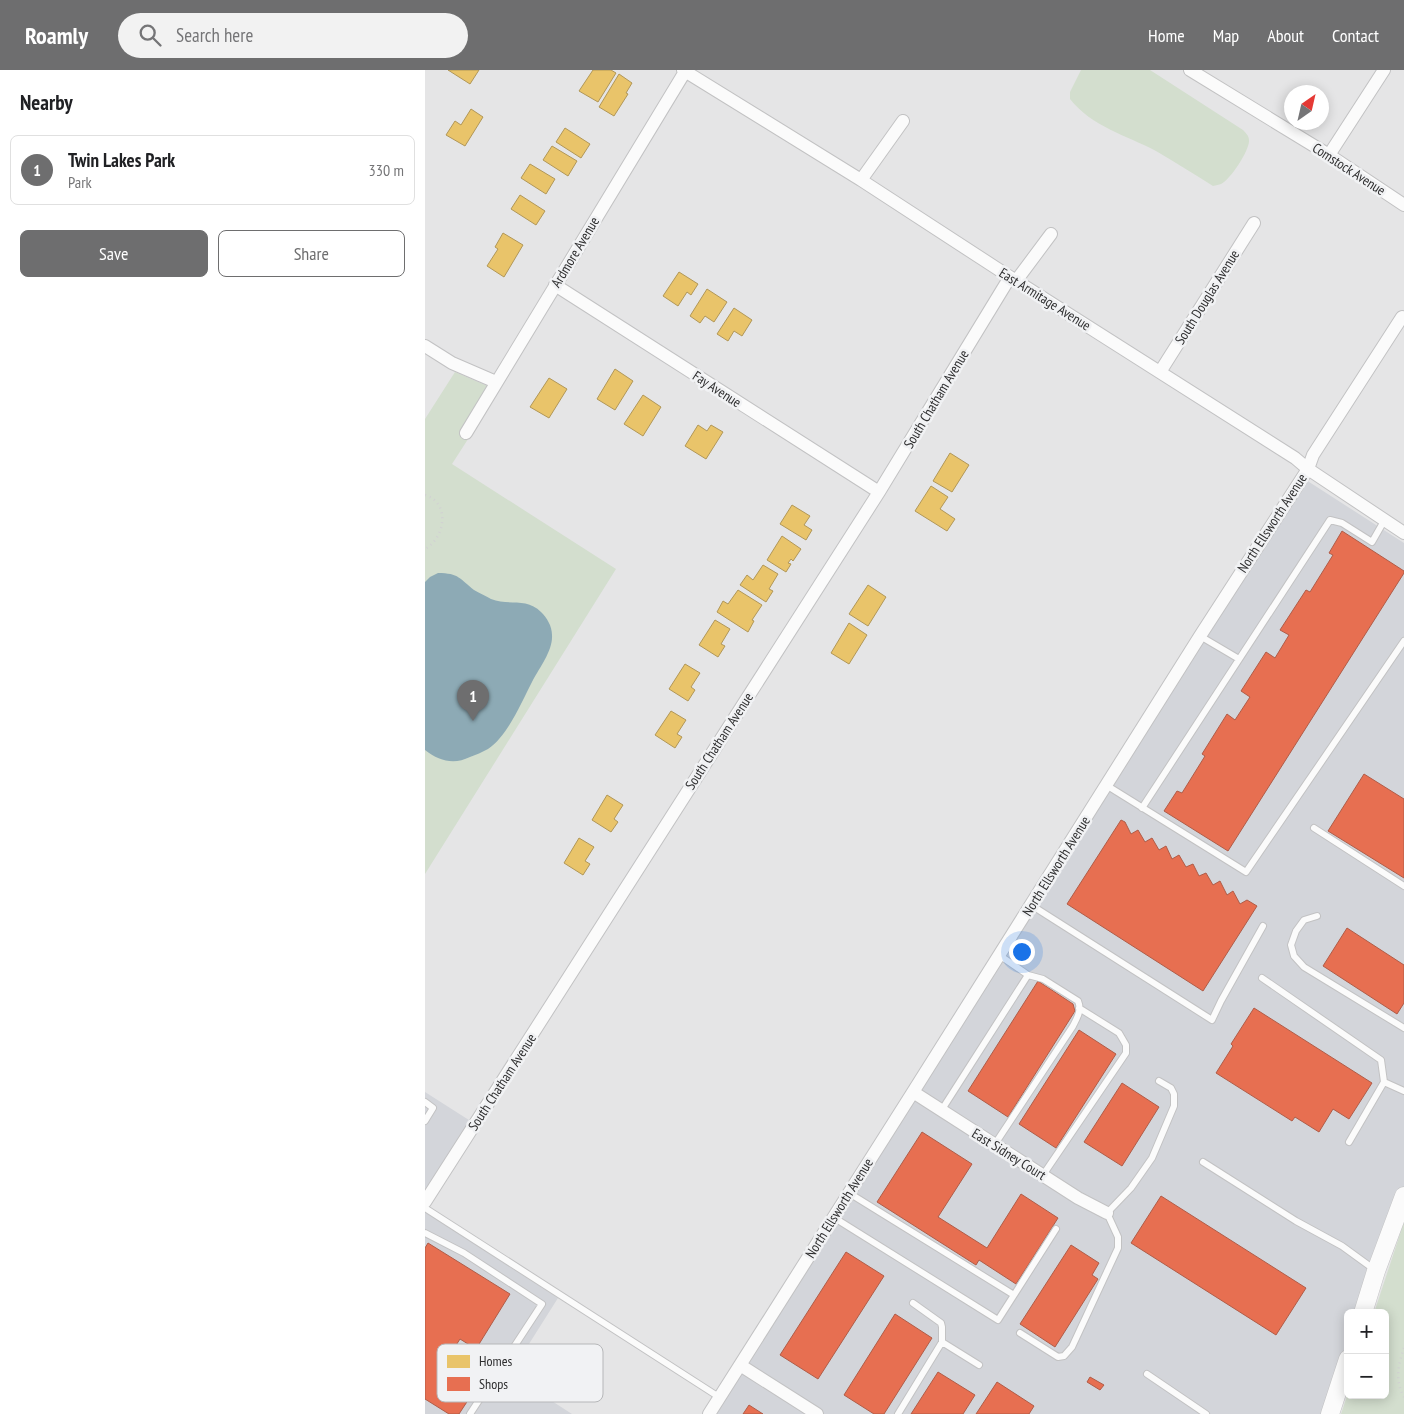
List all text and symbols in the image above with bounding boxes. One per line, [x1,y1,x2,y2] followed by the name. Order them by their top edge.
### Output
[118,13,468,58] search box
[25,20,88,51] text: Roamly
[136,21,164,49] icon: search
[176,23,253,47] text: Search here
[1148,24,1185,47] text: Home
[1213,24,1239,47] text: Map
[1267,24,1304,47] text: About
[1332,24,1379,47] text: Contact
[1284,85,1329,130] north arrow
[20,89,73,116] text: Nearby
[1309,139,1389,199] street label: Comstock Avenue
[68,148,175,172] text: Twin Lakes Park
[33,160,41,180] text: 1
[369,160,404,180] text: 330 m
[68,172,92,192] text: Park
[547,213,603,291] street label: Ardmore Avenue
[20,230,208,277] button: Save
[218,230,405,277] button: Share
[1171,246,1243,348] street label: South Douglas Avenue
[996,264,1094,334] street label: East Armitage Avenue
[899,346,973,452] street label: South Chatham Avenue
[689,367,745,411] street label: Fay Avenue
[1233,470,1311,576] street label: North Ellsworth Avenue
[457,680,489,721] pin: 1
[681,689,757,793] street label: South Chatham Avenue
[1018,813,1094,919] street label: North Ellsworth Avenue
[1009,939,1035,965] your location
[464,1030,540,1134] street label: South Chatham Avenue
[969,1124,1049,1184] street label: East Sidney Court
[801,1155,877,1261] street label: North Ellsworth Avenue
[1344,1309,1389,1399] map controls
[1344,1309,1389,1354] button: +
[437,1344,603,1402] legend
[479,1352,512,1370] text: Homes
[1344,1354,1389,1399] button: −
[479,1375,508,1393] text: Shops

